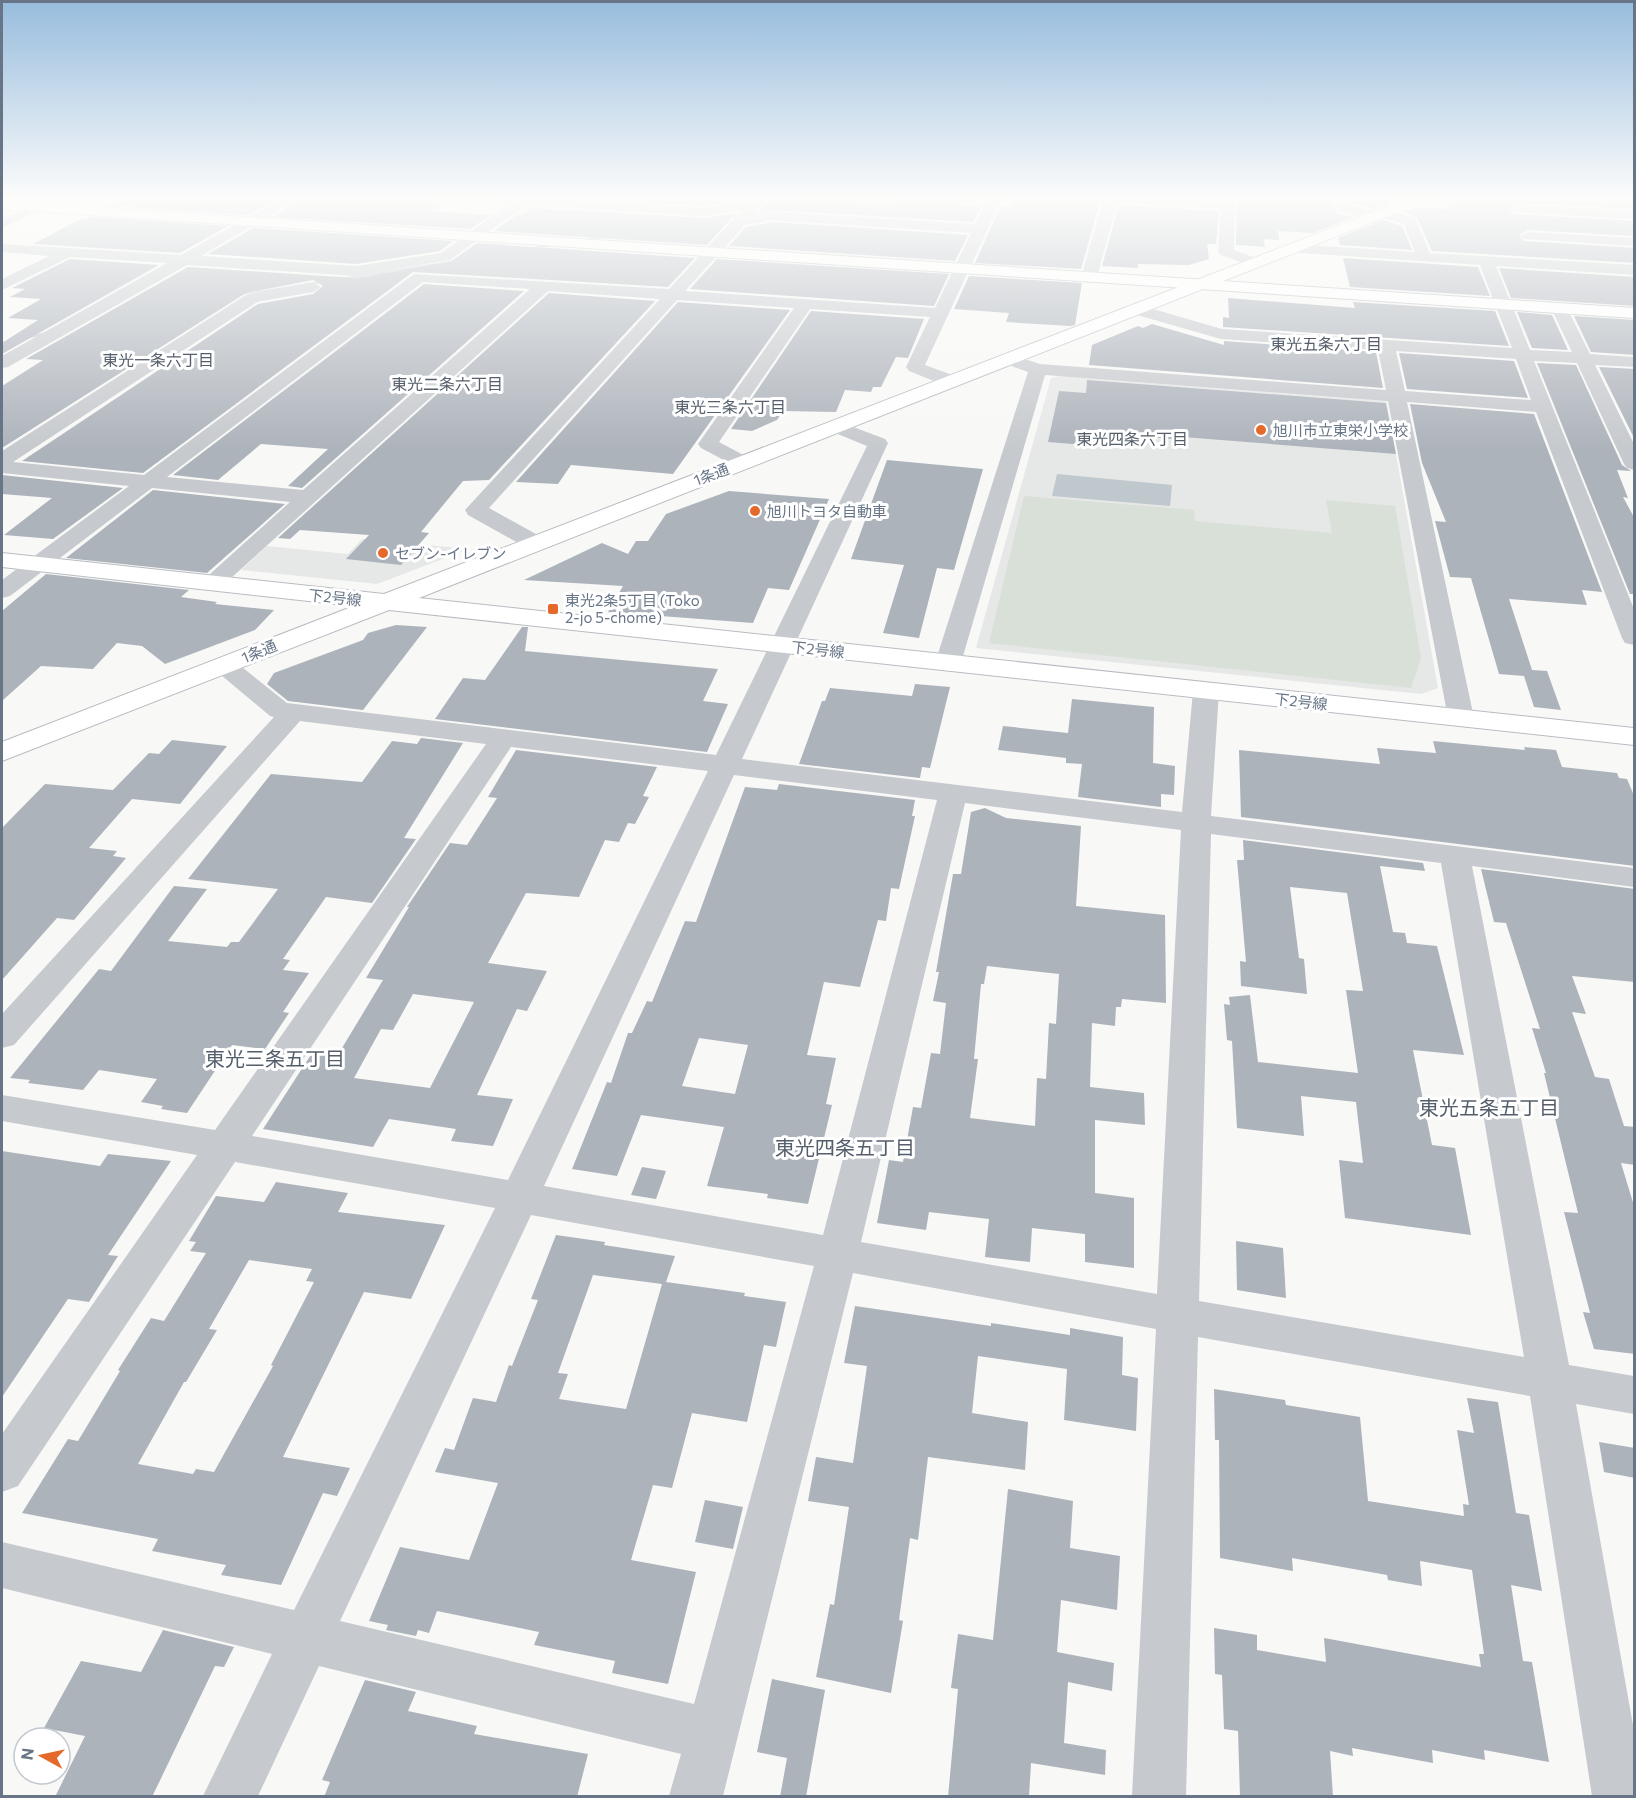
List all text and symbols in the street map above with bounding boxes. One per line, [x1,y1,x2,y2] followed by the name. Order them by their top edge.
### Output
[1270,334,1382,353] district label: 東光五条六丁目
[102,350,214,369] district label: 東光一条六丁目
[391,374,503,393] district label: 東光二条六丁目
[674,397,786,416] district label: 東光三条六丁目
[1273,421,1408,439] place label: 旭川市立東栄小学校
[1254,423,1268,437] marker: 旭川市立東栄小学校
[1076,429,1188,448] district label: 東光四条六丁目
[691,459,731,489] street label: 1条通
[767,502,887,520] place label: 旭川トヨタ自動車
[748,504,762,518] marker: 旭川トヨタ自動車
[395,544,506,562] place label: セブン-イレブン
[376,546,390,560] marker: セブン-イレブン
[308,585,362,609] street label: 下2号線
[565,591,700,626] place label: 東光2条5丁目 (Toko 2-jo 5-chome)
[546,602,560,616] marker: 東光2条5丁目 (Toko 2-jo 5-chome)
[239,636,279,666] street label: 1条通
[791,637,845,661] street label: 下2号線
[1274,689,1328,713] street label: 下2号線
[205,1046,345,1070] district label: 東光三条五丁目
[1419,1095,1559,1119] district label: 東光五条五丁目
[775,1135,915,1159] district label: 東光四条五丁目
[12,1726,72,1786] north arrow
[16,1747,37,1761] text: N

